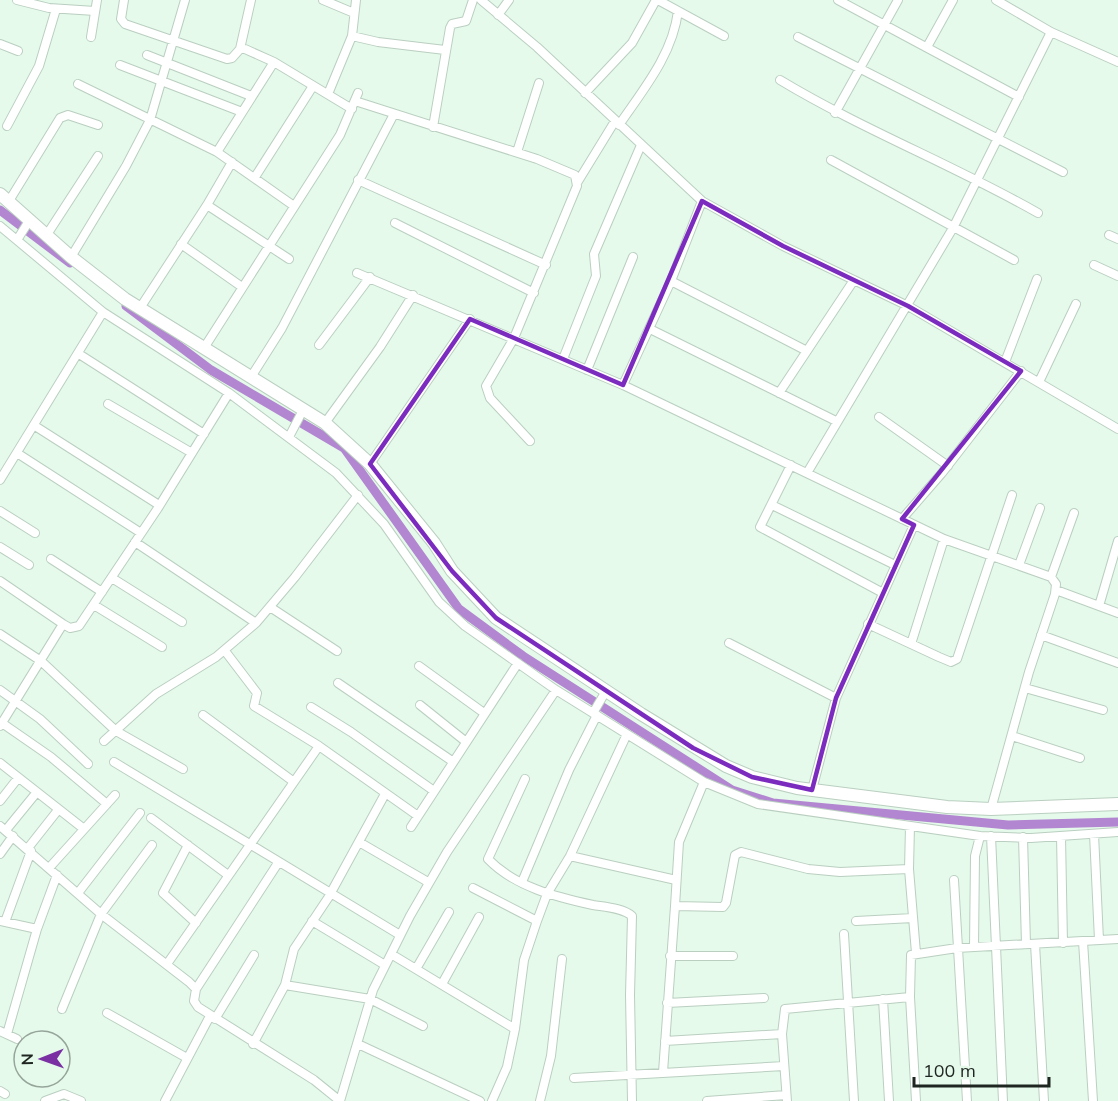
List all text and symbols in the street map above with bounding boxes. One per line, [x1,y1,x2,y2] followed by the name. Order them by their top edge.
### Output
[12,1029,72,1089] north arrow
[914,1050,1049,1088] scale bar
[17,1053,37,1065] text: N
[923,1059,976,1082] text: 100 m

